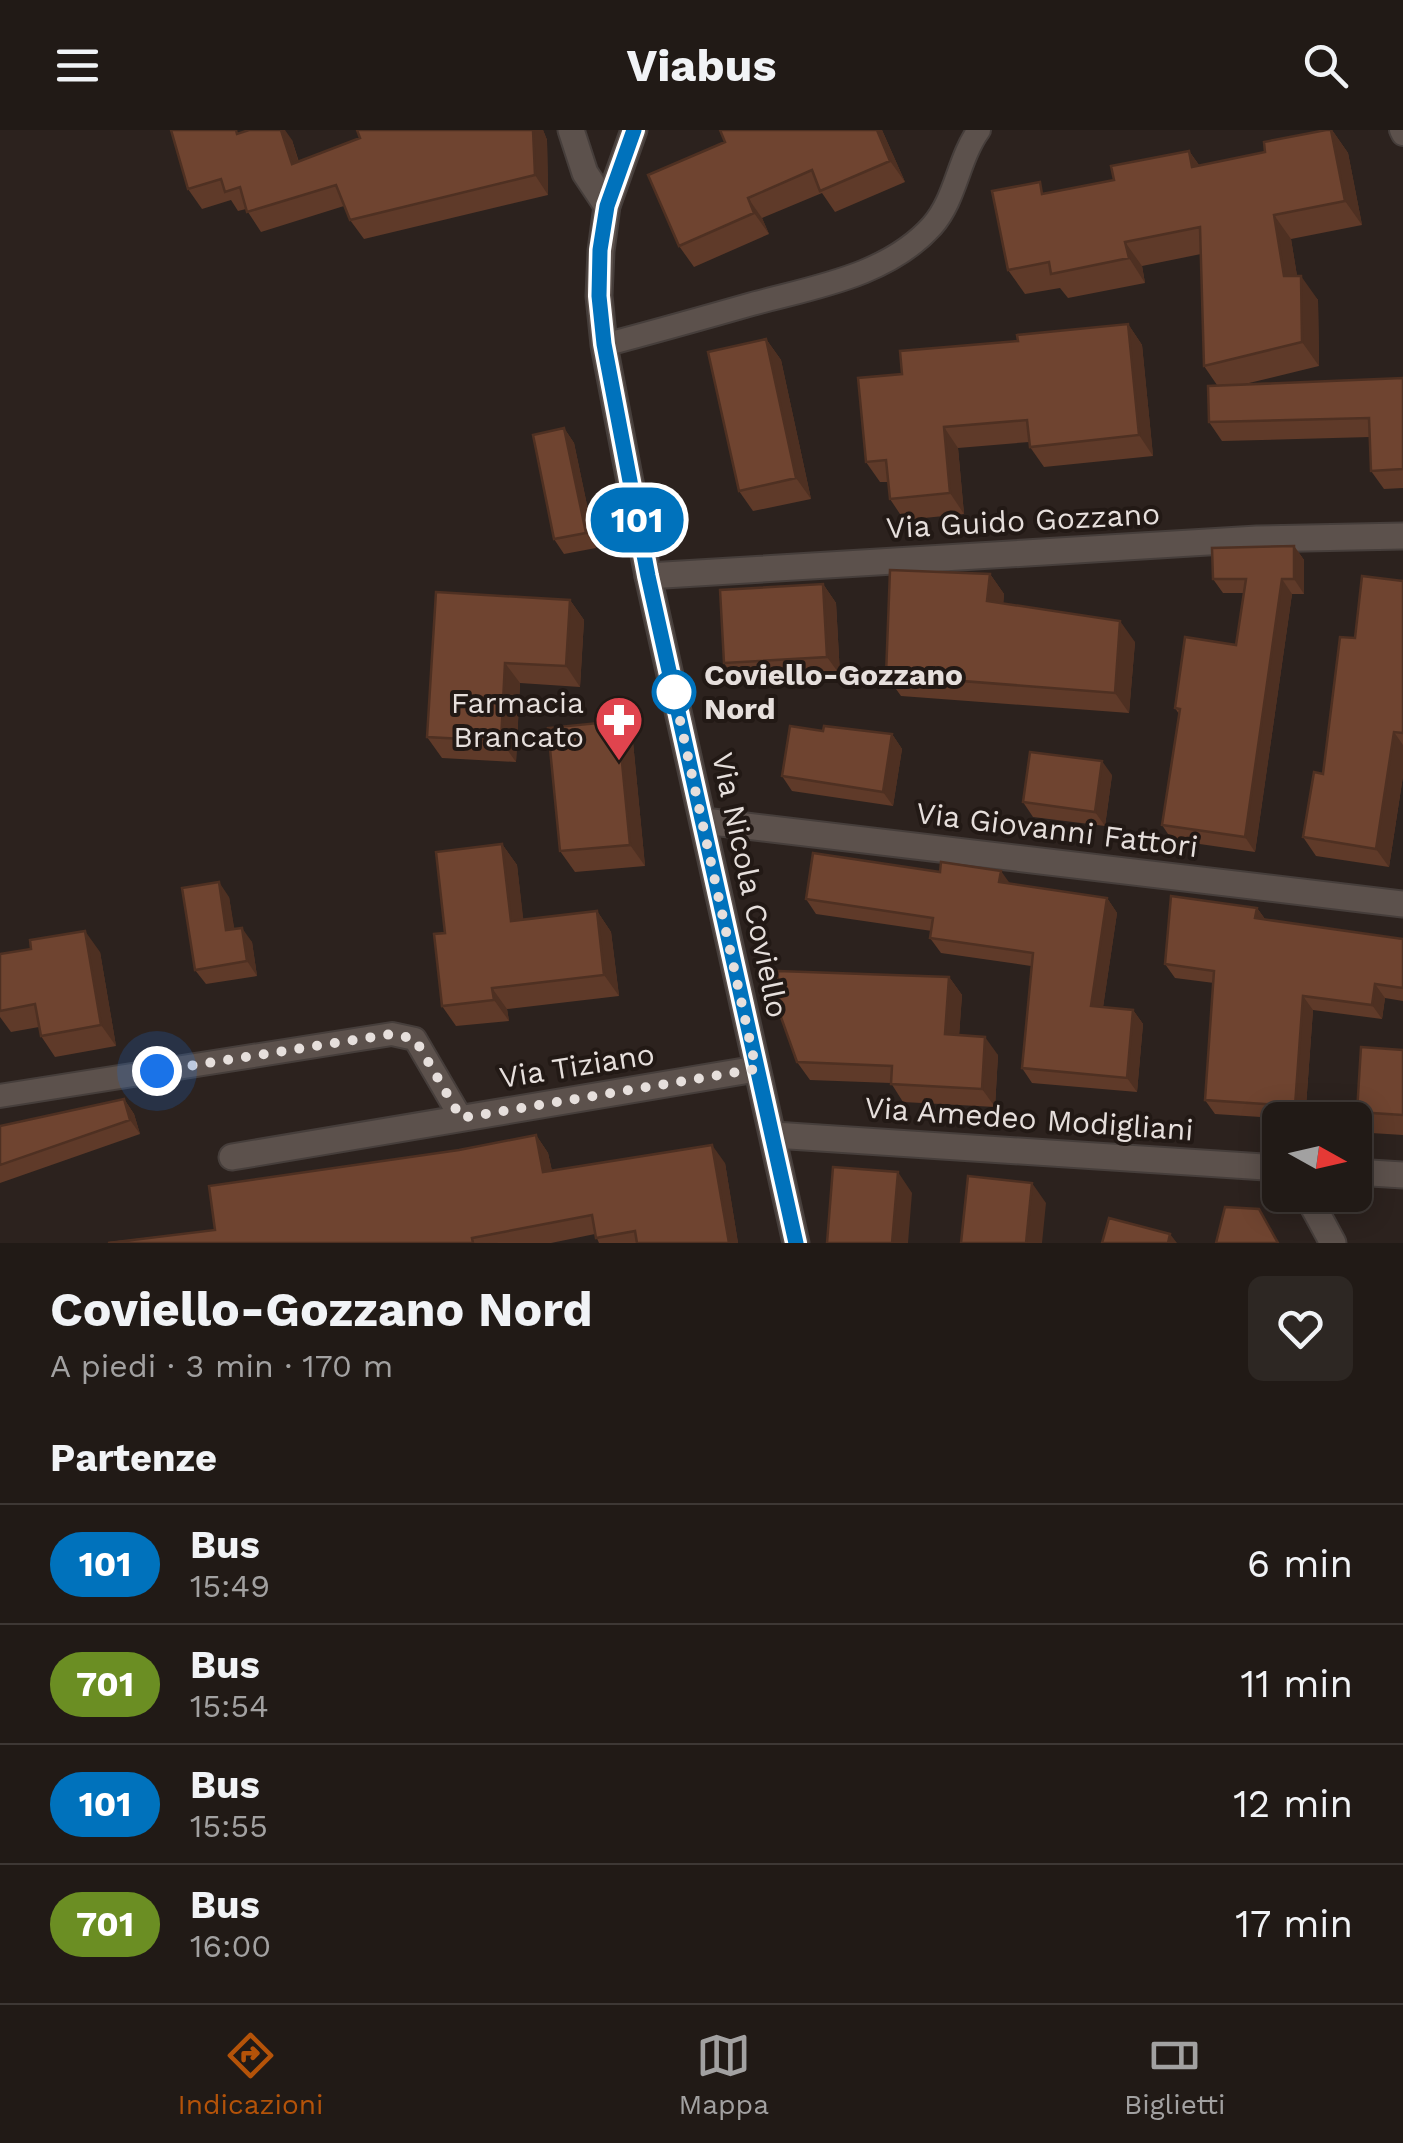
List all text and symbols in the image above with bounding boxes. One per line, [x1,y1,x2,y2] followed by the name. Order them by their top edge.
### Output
[50,38,105,93] icon: menu
[1298,38,1353,93] icon: search
[627,39,776,92] text: Viabus
[580,488,694,552] line badge: 101
[885,496,1161,545] street label: Via Guido Gozzano
[611,499,663,541] text: 101
[704,657,963,726] place label: Coviello-Gozzano Nord
[653,671,695,713] marker: Coviello-Gozzano Nord
[451,685,584,754] place label: Farmacia Brancato
[593,694,645,762] pharmacy icon: Farmacia Brancato
[705,749,796,1021] street label: Via Nicola Coviello
[914,795,1200,864] street label: Via Giovanni Fattori
[497,1036,657,1095] street label: Via Tiziano
[132,1046,182,1096] your location
[863,1090,1195,1147] street label: Via Amedeo Modigliani
[1262,1102,1372,1212] north arrow
[1262,1102,1372,1212] map controls
[1248,1276,1353,1381] button: heart
[50,1281,593,1338] text: Coviello-Gozzano Nord
[50,1347,393,1385] text: A piedi · 3 min · 170 m
[50,1436,217,1480] text: Partenze
[190,1523,260,1567] text: Bus
[1247,1542,1353,1586] text: 6 min
[79,1543,131,1585] text: 101
[190,1567,270,1605] text: 15:49
[190,1643,260,1687] text: Bus
[1241,1662,1353,1706] text: 11 min
[76,1663,134,1705] text: 701
[190,1687,269,1725] text: 15:54
[190,1763,260,1807] text: Bus
[1233,1782,1353,1826] text: 12 min
[79,1783,131,1825] text: 101
[190,1807,268,1845] text: 15:55
[190,1883,260,1927] text: Bus
[1235,1902,1353,1946] text: 17 min
[76,1903,134,1945] text: 701
[190,1927,271,1965] text: 16:00
[177,2028,323,2121] tab: Indicazioni
[678,2028,769,2121] tab: Mappa
[1124,2028,1226,2121] tab: Biglietti

